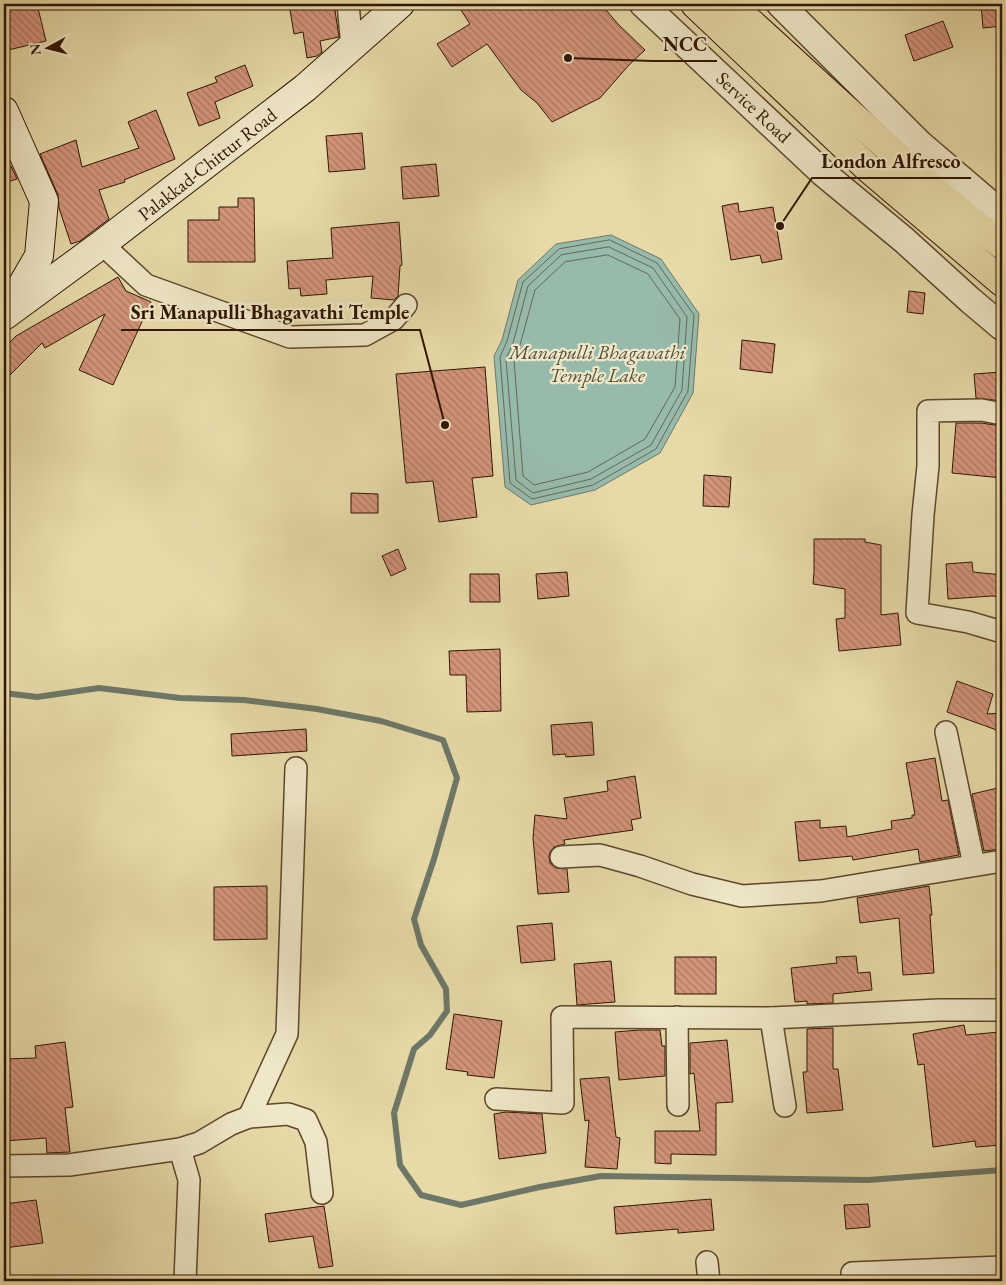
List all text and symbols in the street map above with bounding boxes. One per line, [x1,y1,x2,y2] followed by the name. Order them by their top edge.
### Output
[22,22,72,72] north arrow
[652,26,717,61] callout: NCC
[663,31,707,57] text: NCC
[25,42,45,56] text: N
[711,66,797,149] street label: Service Road
[133,102,282,226] street label: Palakkad-Chittur Road
[812,143,971,178] callout: London Alfresco
[821,148,961,174] text: London Alfresco
[121,295,420,330] callout: Sri Manapulli Bhagavathi Temple
[131,299,409,325] text: Sri Manapulli Bhagavathi Temple
[508,339,686,388] water label: Manapulli Bhagavathi Temple Lake

